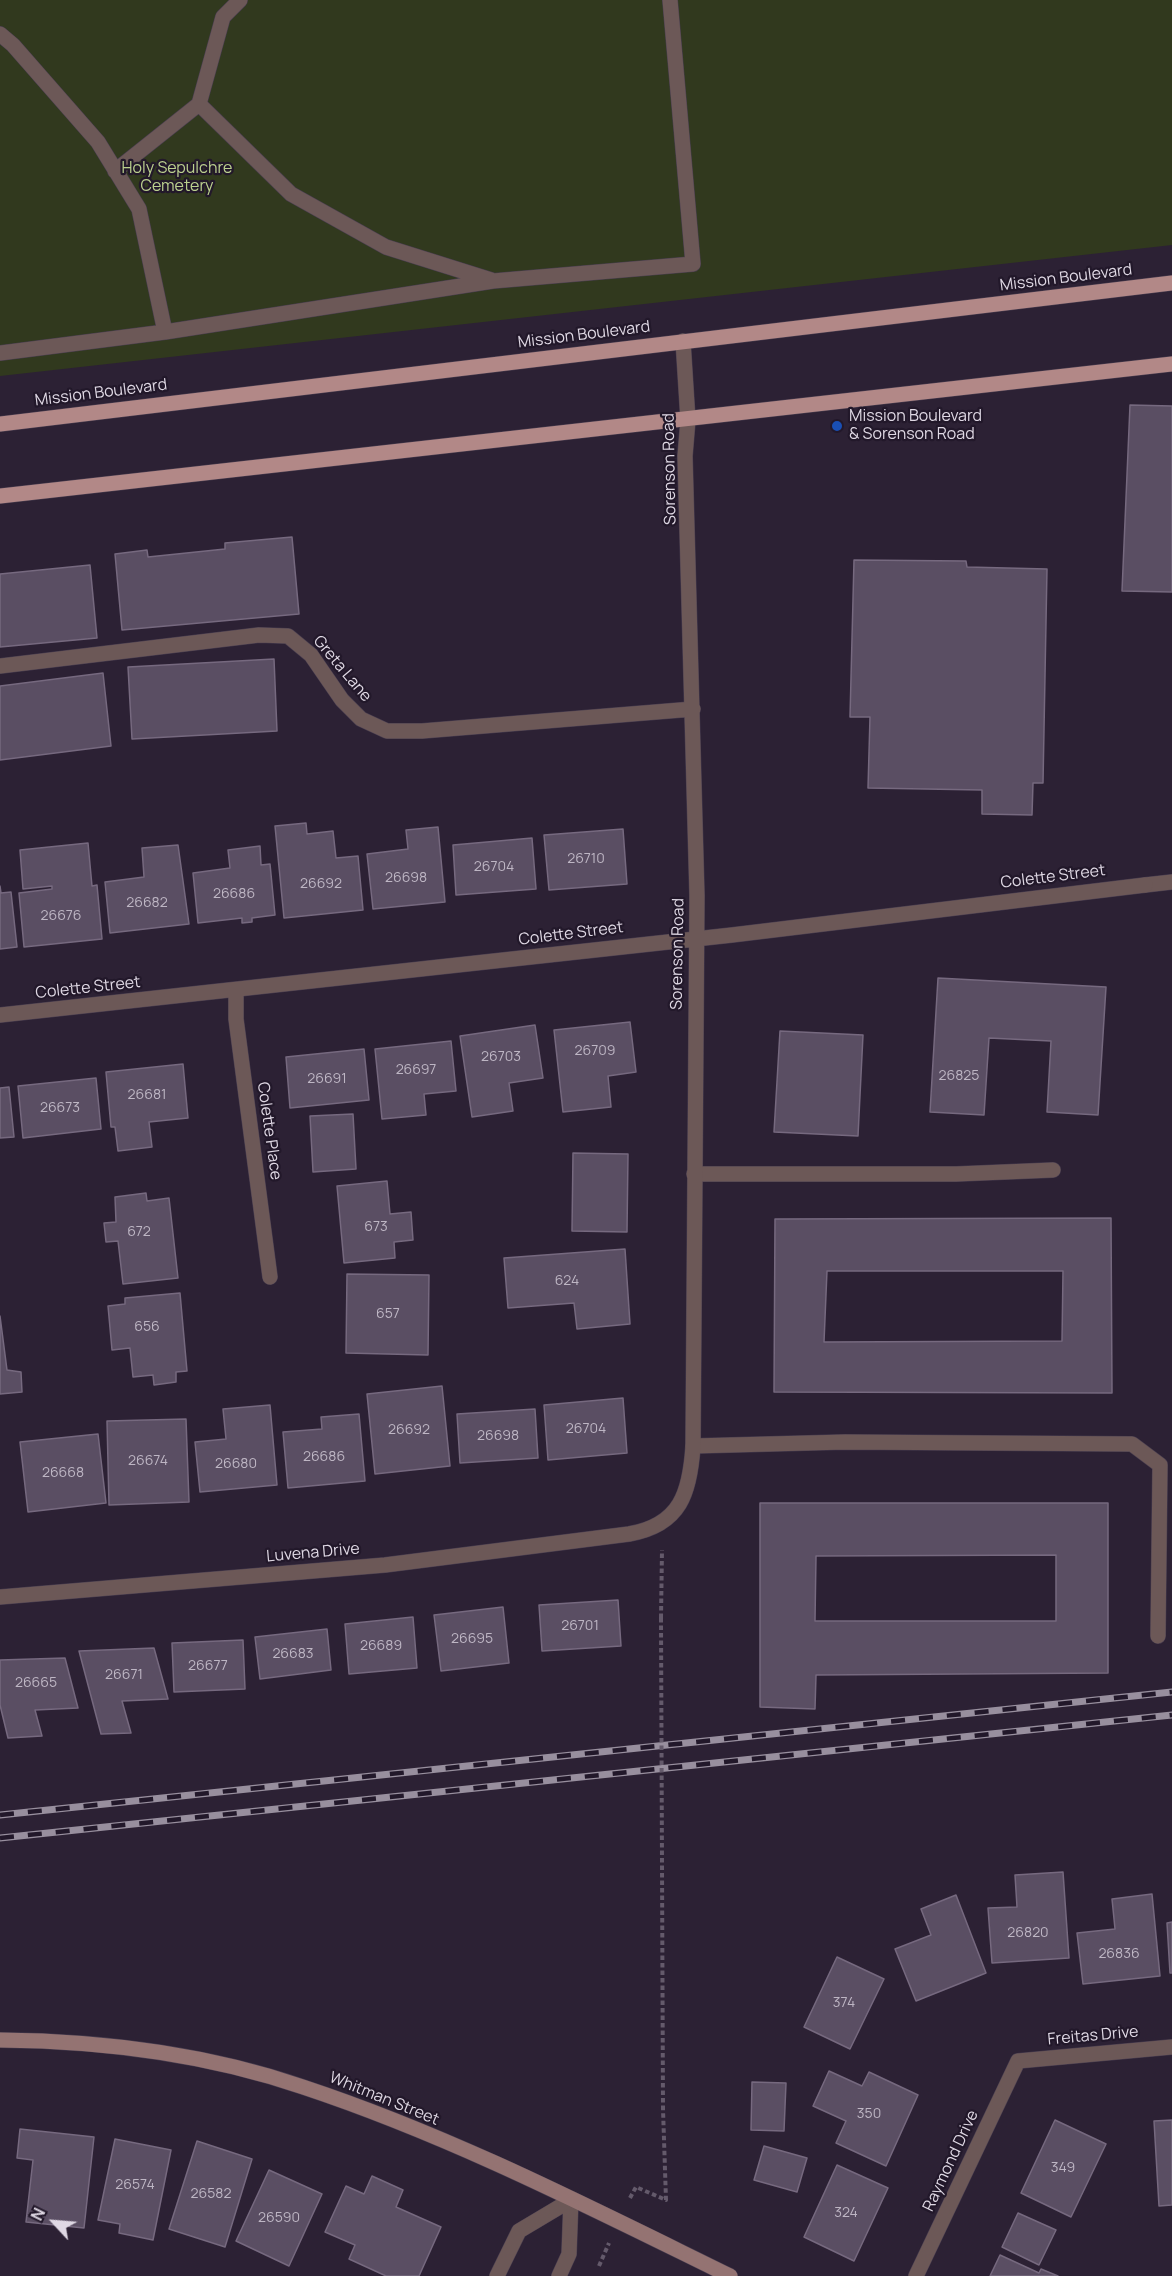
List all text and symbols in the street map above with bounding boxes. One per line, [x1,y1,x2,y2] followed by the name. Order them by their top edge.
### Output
[122,159,232,197] park label: Holy Sepulchre Cemetery
[999,260,1133,296] street label: Mission Boulevard
[517,317,651,353] street label: Mission Boulevard
[34,375,168,411] street label: Mission Boulevard
[849,407,982,445] place label: Mission Boulevard & Sorenson Road
[659,413,681,525] street label: Sorenson Road
[830,419,844,433] marker: Mission Boulevard & Sorenson Road
[309,632,375,706] street label: Greta Lane
[567,851,605,867] house number: 26710
[474,859,514,875] house number: 26704
[1000,861,1106,893] street label: Colette Street
[385,870,427,886] house number: 26698
[300,876,342,892] house number: 26692
[213,886,255,902] house number: 26686
[126,895,168,911] house number: 26682
[667,898,689,1010] street label: Sorenson Road
[40,908,82,924] house number: 26676
[518,918,624,950] street label: Colette Street
[35,973,141,1003] street label: Colette Street
[575,1043,615,1059] house number: 26709
[481,1049,521,1065] house number: 26703
[396,1062,436,1078] house number: 26697
[939,1068,979,1084] house number: 26825
[307,1071,347,1087] house number: 26691
[253,1081,285,1181] street label: Colette Place
[128,1087,166,1103] house number: 26681
[40,1100,80,1116] house number: 26673
[364,1219,388,1235] house number: 673
[127,1224,151,1240] house number: 672
[555,1273,579,1289] house number: 624
[376,1306,400,1322] house number: 657
[134,1319,160,1335] house number: 656
[566,1421,606,1437] house number: 26704
[388,1422,430,1438] house number: 26692
[477,1428,519,1444] house number: 26698
[303,1449,345,1465] house number: 26686
[128,1453,168,1469] house number: 26674
[215,1456,257,1472] house number: 26680
[42,1465,84,1481] house number: 26668
[266,1539,360,1567] street label: Luvena Drive
[561,1618,599,1634] house number: 26701
[451,1631,493,1647] house number: 26695
[360,1638,402,1654] house number: 26689
[272,1646,314,1662] house number: 26683
[188,1658,228,1674] house number: 26677
[105,1667,143,1683] house number: 26671
[15,1675,57,1691] house number: 26665
[1007,1925,1049,1941] house number: 26820
[1098,1946,1140,1962] house number: 26836
[833,1995,855,2011] house number: 374
[1047,2022,1139,2050] street label: Freitas Drive
[326,2068,442,2130] street label: Whitman Street
[857,2106,881,2122] house number: 350
[919,2107,983,2215] street label: Raymond Drive
[1051,2160,1075,2176] house number: 349
[115,2177,155,2193] house number: 26574
[191,2186,231,2202] house number: 26582
[24,2192,84,2252] north arrow
[25,2204,50,2224] text: N
[834,2205,858,2221] house number: 324
[258,2210,300,2226] house number: 26590

